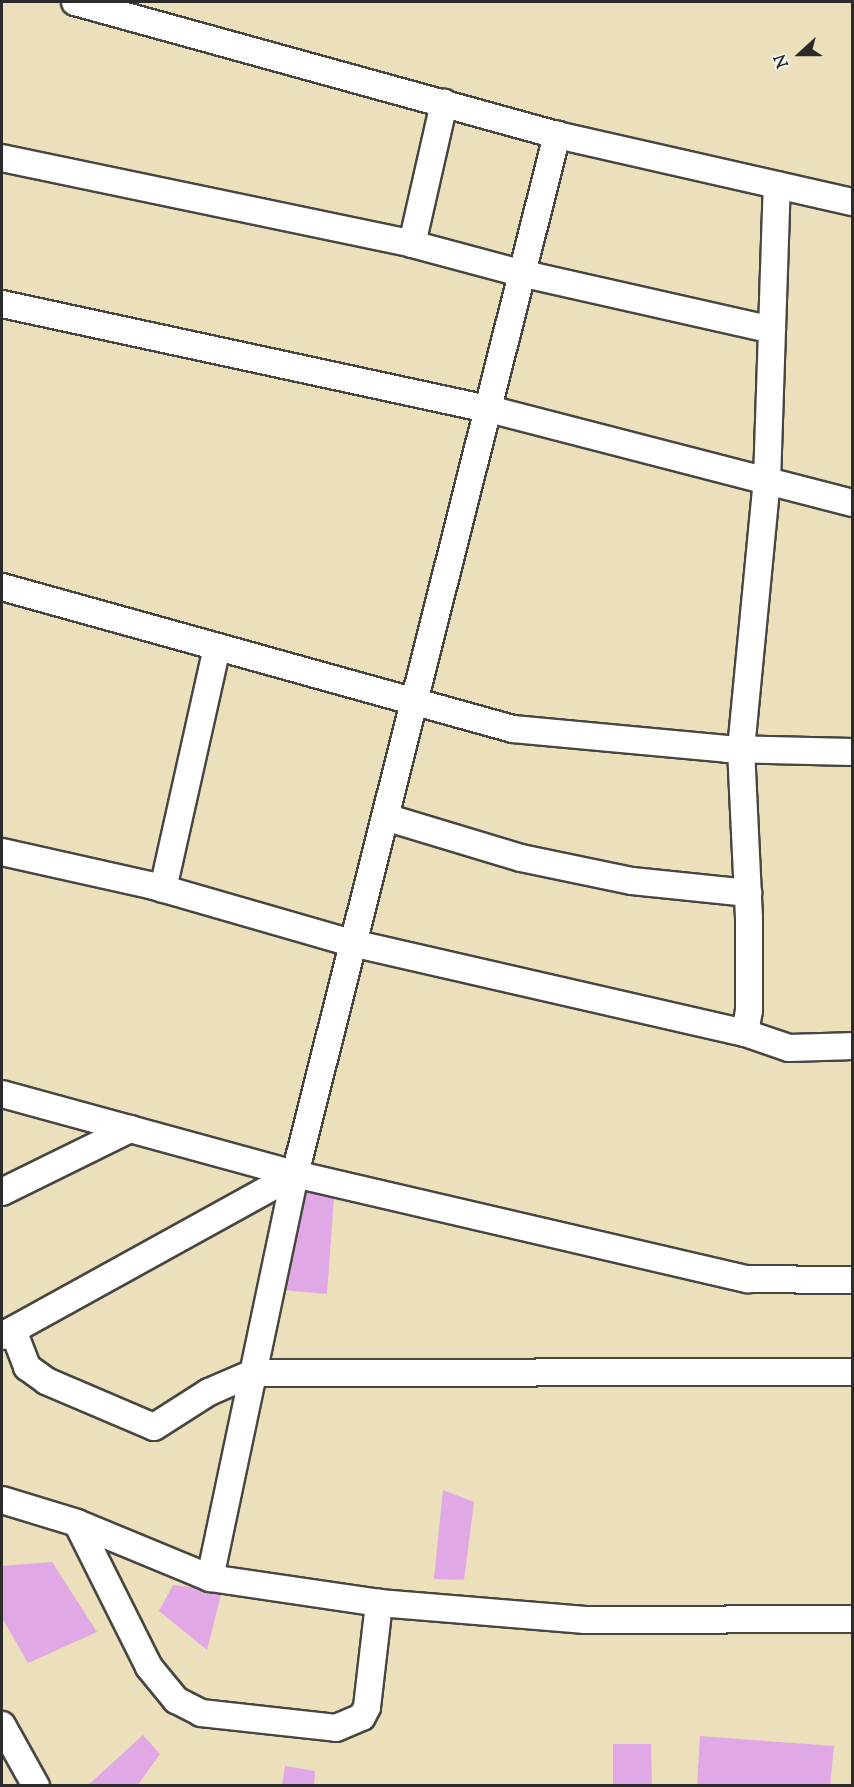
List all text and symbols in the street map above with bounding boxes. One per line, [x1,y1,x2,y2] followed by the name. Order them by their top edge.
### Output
[770,24,830,84] north arrow
[770,51,796,71] text: N

